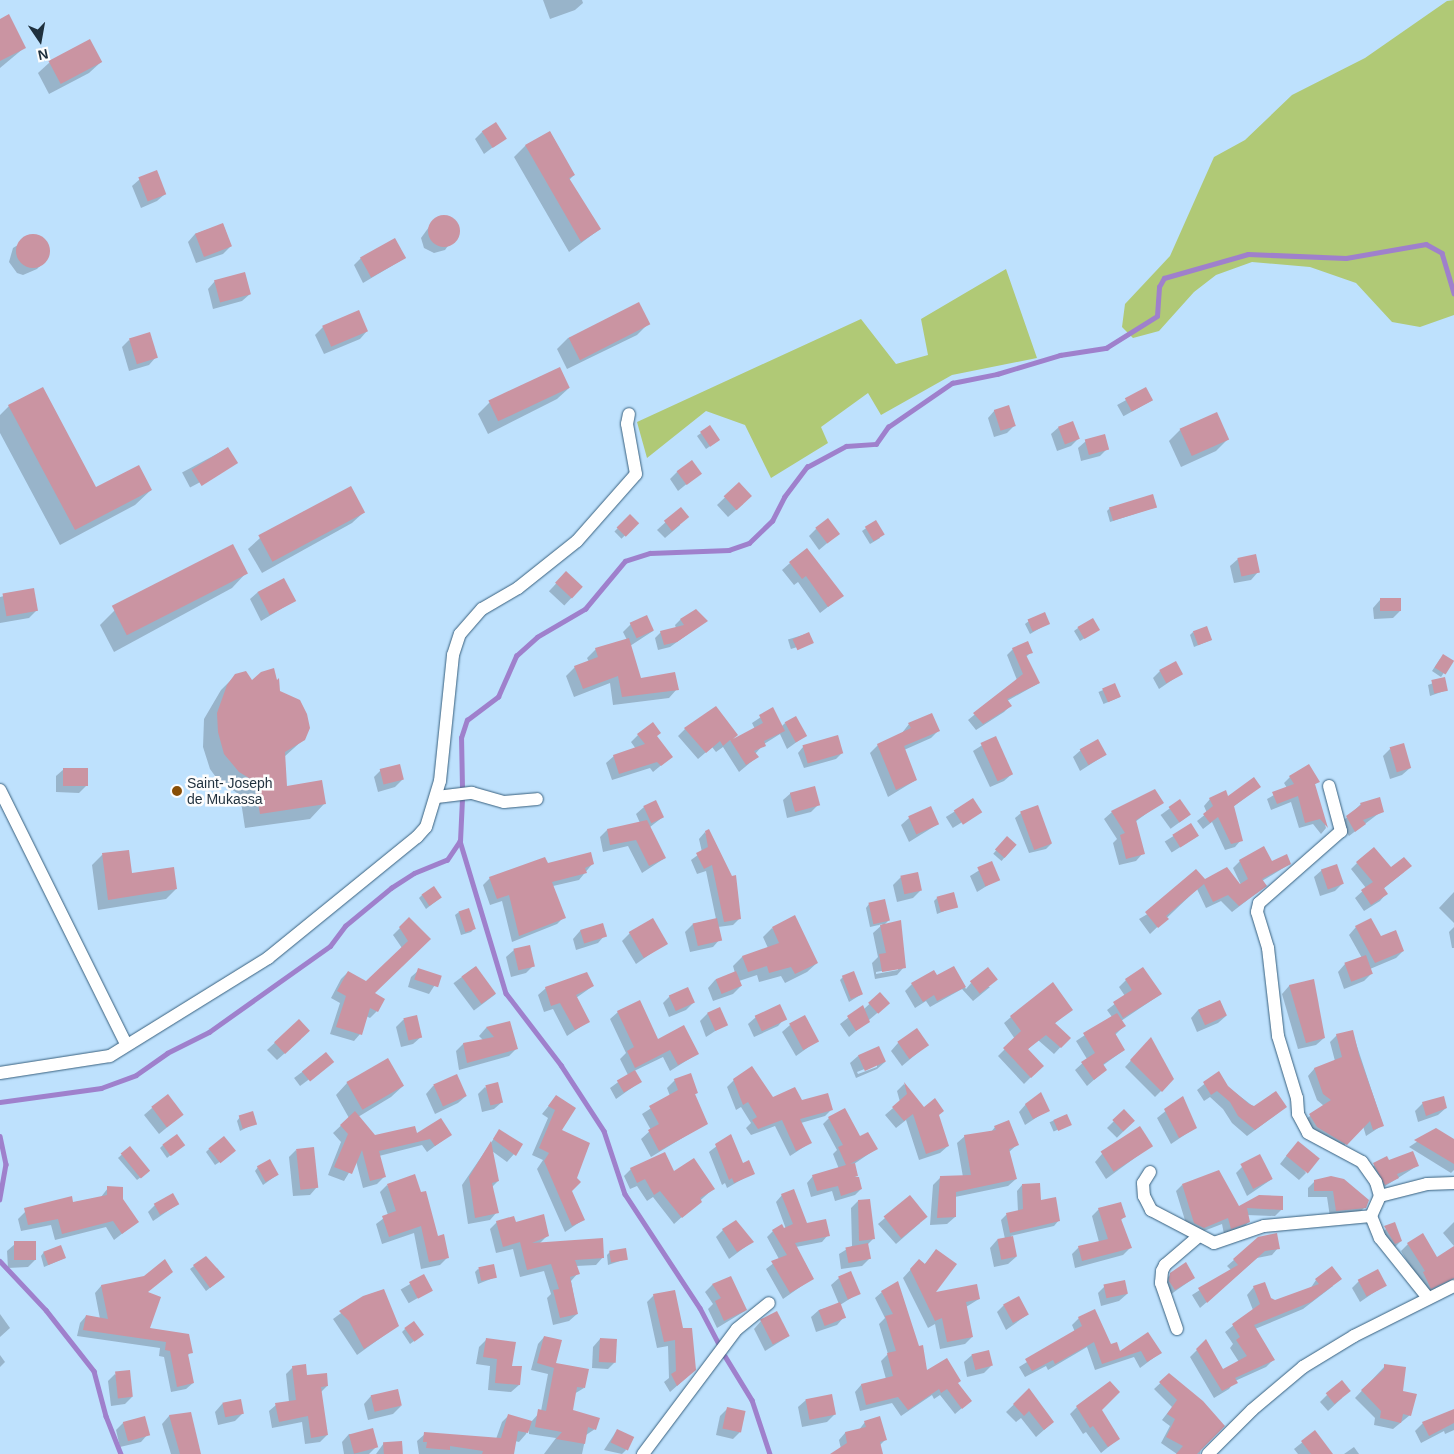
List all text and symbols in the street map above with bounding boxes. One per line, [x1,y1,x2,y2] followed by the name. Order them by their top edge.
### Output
[15,15,65,65] north arrow
[37,46,50,64] text: N
[187,775,273,808] place label: Saint- Joseph de Mukassa
[171,785,183,797] marker: Saint- Joseph de Mukassa

